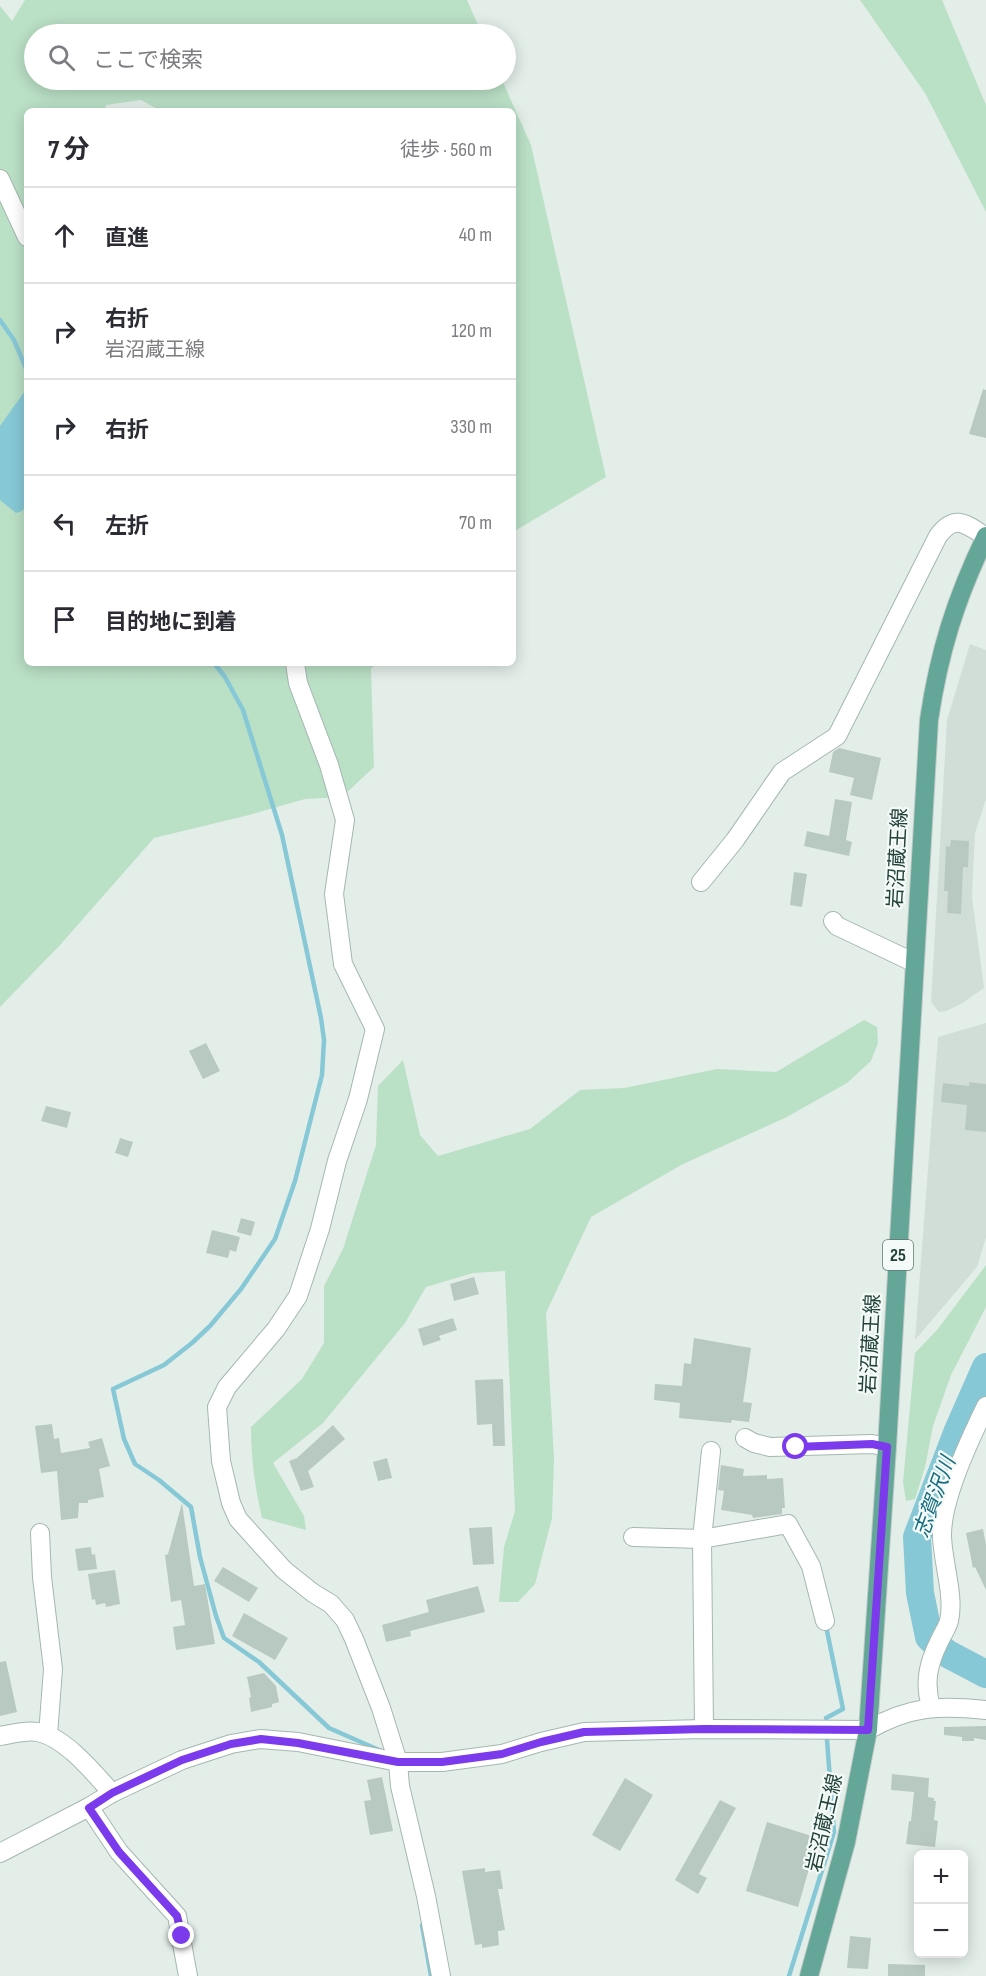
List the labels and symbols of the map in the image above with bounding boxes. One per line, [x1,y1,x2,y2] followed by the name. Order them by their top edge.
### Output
[883,807,913,909] street label: 岩沼蔵王線
[883,1240,913,1270] road number: 25
[856,1293,886,1395] street label: 岩沼蔵王線
[782,1433,808,1459] route start
[909,1451,962,1541] water label: 志賀沢川
[802,1772,848,1874] street label: 岩沼蔵王線
[168,1922,194,1948] route end

